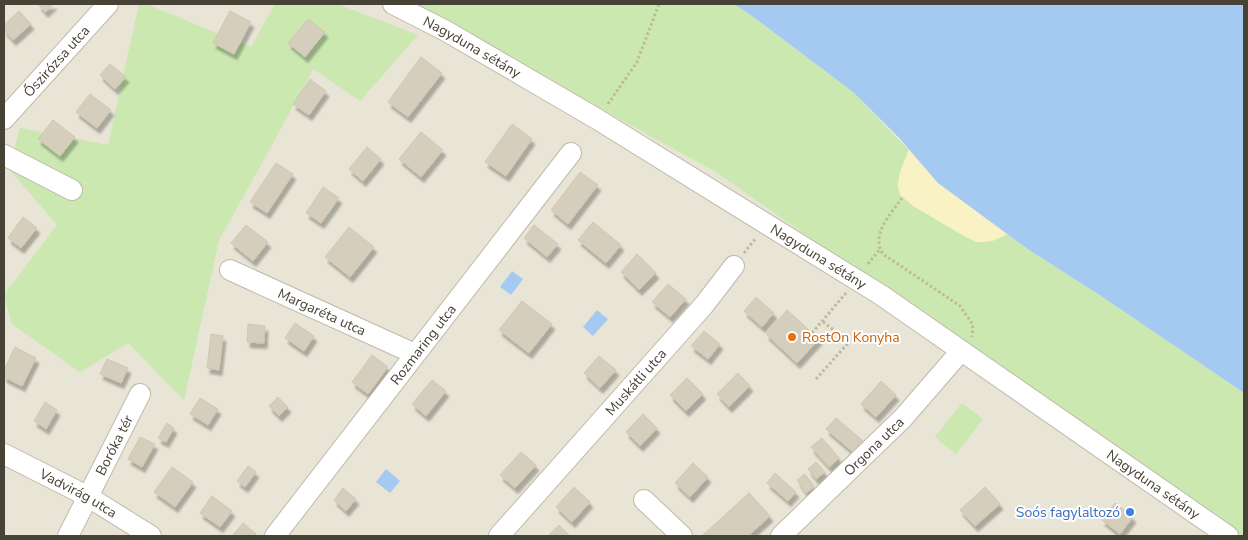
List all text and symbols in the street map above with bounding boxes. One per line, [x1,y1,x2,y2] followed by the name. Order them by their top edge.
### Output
[420,12,525,83] street label: Nagyduna sétány
[19,22,94,101] street label: Őszirózsa utca
[767,220,871,294] street label: Nagyduna sétány
[275,284,369,340] street label: Margaréta utca
[386,300,461,389] street label: Rozmaring utca
[802,328,900,347] place label: RostOn Konyha
[786,331,798,343] marker: RostOn Konyha
[601,345,671,420] street label: Muskátli utca
[91,412,138,479] street label: Boróka tér
[840,413,908,480] street label: Orgona utca
[1103,445,1204,524] street label: Nagyduna sétány
[35,464,120,522] street label: Vadvirág utca
[1016,503,1120,522] place label: Soós fagylaltozó
[1124,506,1136,518] marker: Soós fagylaltozó

